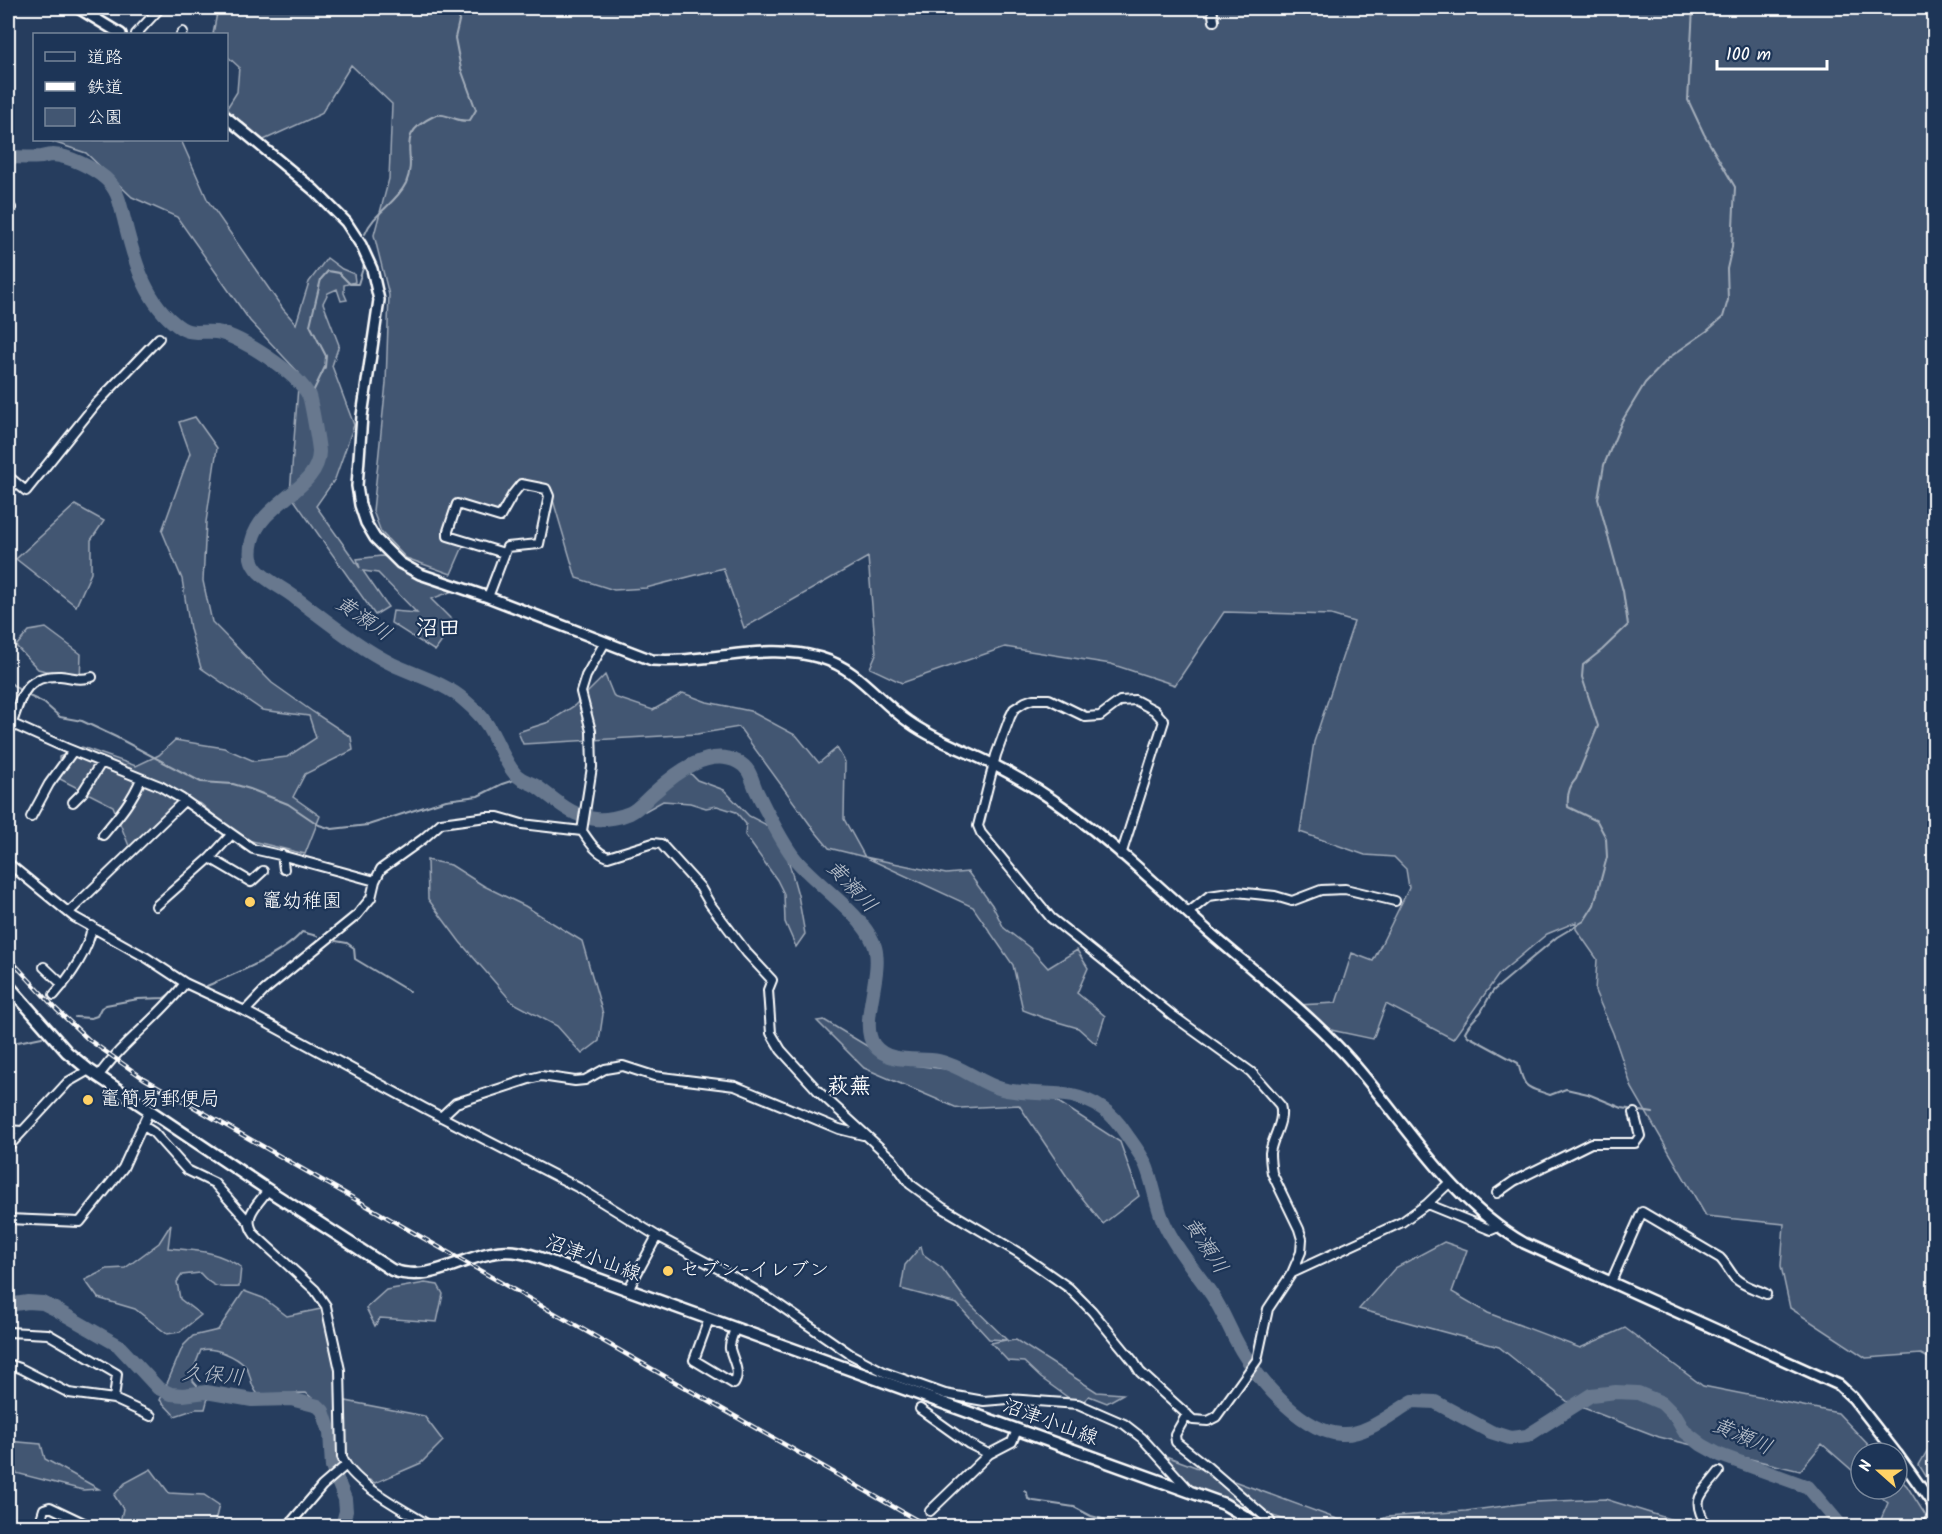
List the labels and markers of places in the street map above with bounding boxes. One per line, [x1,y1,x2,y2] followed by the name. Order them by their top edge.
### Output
[262,886,342,918] place label: 竈幼稚園
[243,895,257,909] marker: 竈幼稚園
[100,1084,220,1116] place label: 竃簡易郵便局
[81,1093,95,1107] marker: 竃簡易郵便局
[680,1255,829,1287] place label: セブン-イレブン
[661,1264,675,1278] marker: セブン-イレブン

